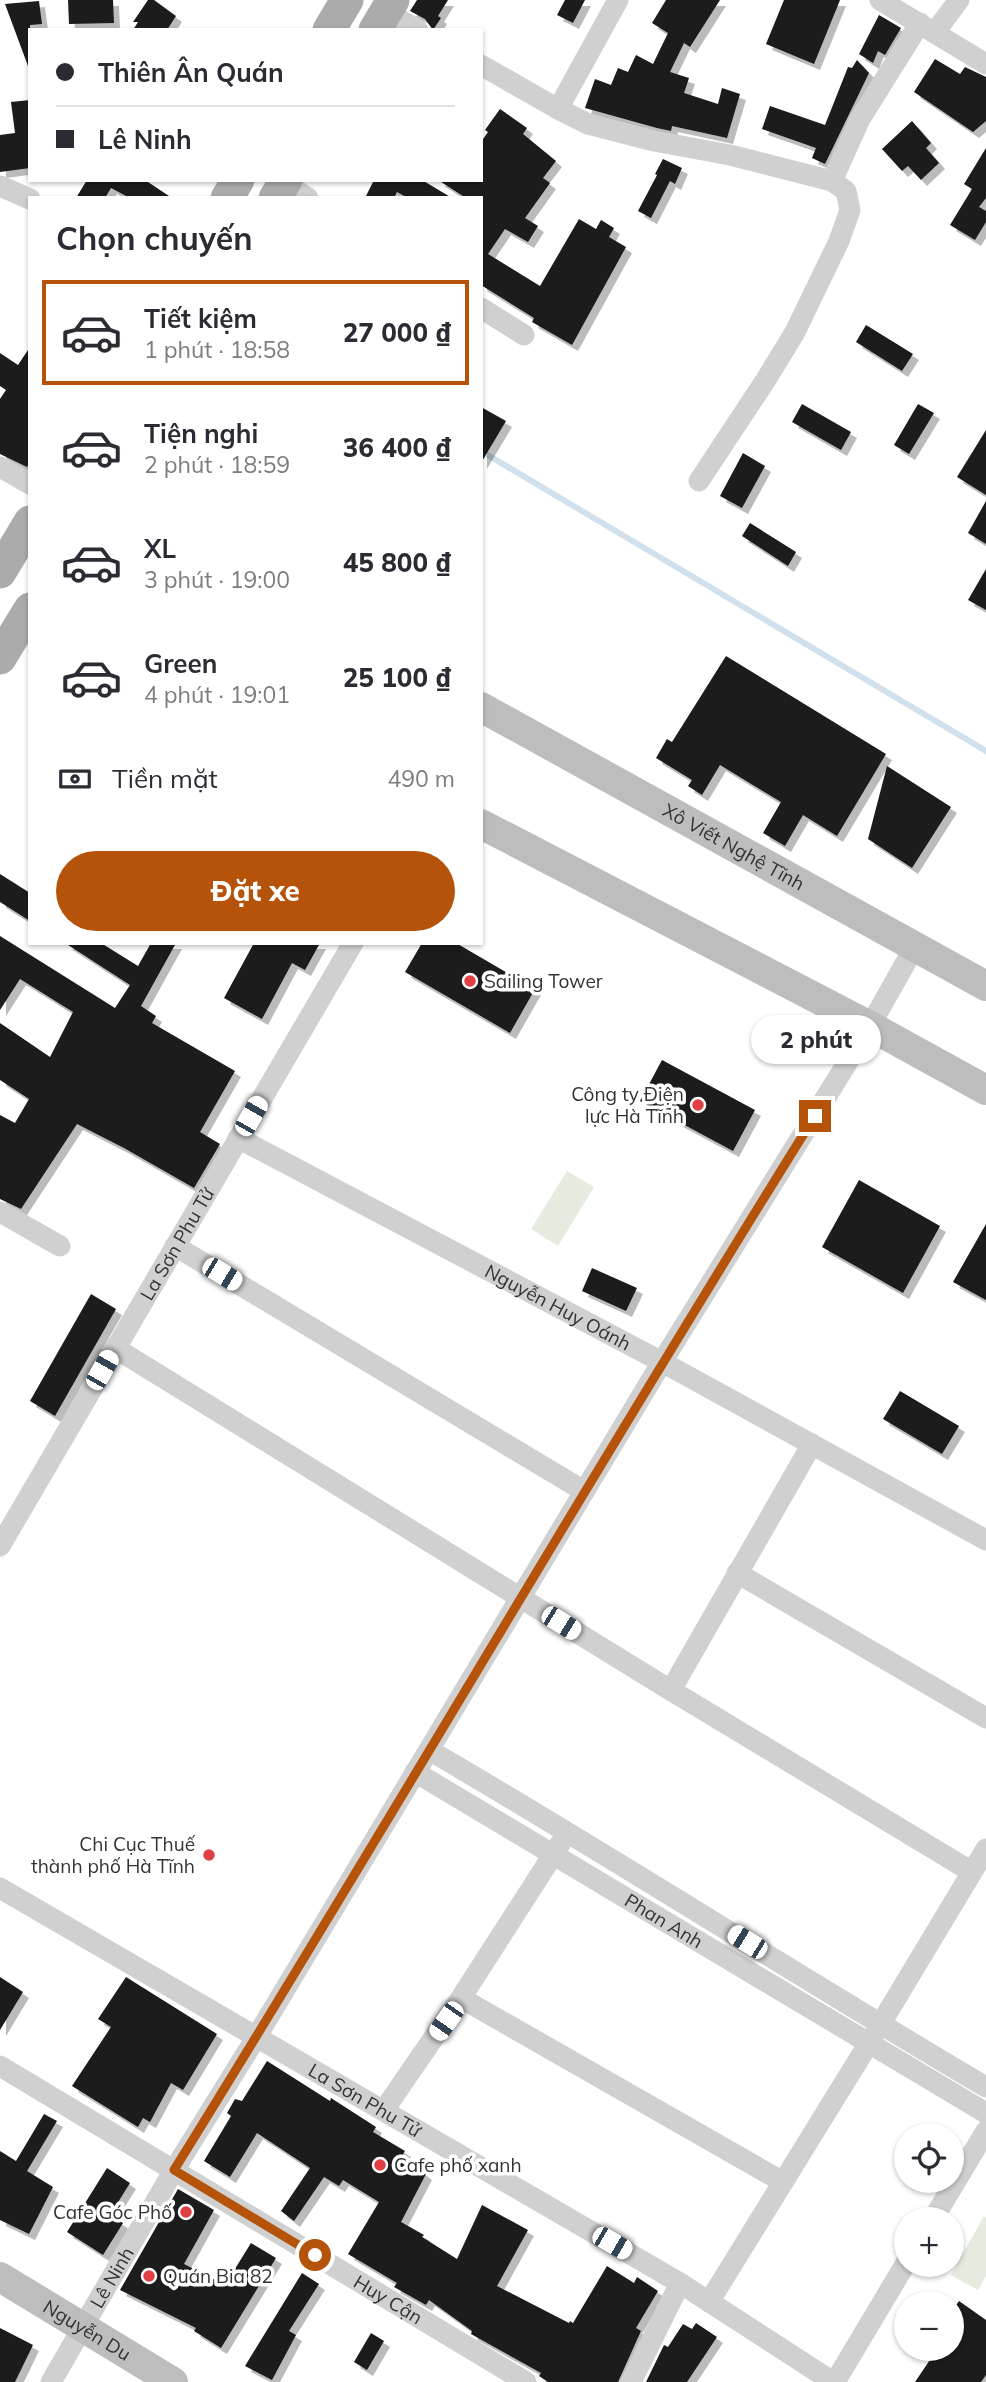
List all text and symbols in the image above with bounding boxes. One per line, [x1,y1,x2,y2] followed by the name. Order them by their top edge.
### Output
[98,56,284,89] text: Thiên Ân Quán
[98,123,192,156] text: Lê Ninh
[56,218,253,258] text: Chọn chuyến
[60,301,123,364] icon: car
[144,302,257,335] text: Tiết kiệm
[343,316,451,349] text: 27 000 ₫
[144,335,290,364] text: 1 phút · 18:58
[60,416,123,479] icon: car
[144,417,258,450] text: Tiện nghi
[343,431,451,464] text: 36 400 ₫
[144,450,290,479] text: 2 phút · 18:59
[60,531,123,594] icon: car
[144,532,176,565] text: XL
[343,546,451,579] text: 45 800 ₫
[144,565,290,594] text: 3 phút · 19:00
[60,646,123,709] icon: car
[144,647,217,680] text: Green
[343,661,451,694] text: 25 100 ₫
[144,680,290,709] text: 4 phút · 19:01
[56,760,94,798] icon: cash
[112,762,218,795] text: Tiền mặt
[387,764,455,793] text: 490 m
[659,798,809,896] street label: Xô Viết Nghệ Tĩnh
[56,851,455,931] button: Đặt xe
[484,969,603,993] place label: Sailing Tower
[462,973,478,989] marker: Sailing Tower
[750,1014,880,1064] callout: 2 phút
[780,1025,852,1054] text: 2 phút
[571,1082,684,1128] place label: Công ty Điện lực Hà Tĩnh
[232,1093,271,1139] car
[690,1097,706,1113] marker: Công ty Điện lực Hà Tĩnh
[799,1100,831,1132] route end
[135,1183,220,1304] street label: La Sơn Phu Tử
[199,1254,246,1294] car
[481,1259,635,1356] street label: Nguyễn Huy Oánh
[83,1347,122,1393] car
[538,1603,585,1643] car
[31,1832,196,1878] place label: Chi Cục Thuế thành phố Hà Tĩnh
[201,1847,217,1863] marker: Chi Cục Thuế thành phố Hà Tĩnh
[620,1888,708,1953] street label: Phan Anh
[724,1922,771,1962] car
[426,1998,467,2044] car
[304,2058,426,2143] street label: La Sơn Phu Tử
[894,2123,964,2361] map controls
[894,2123,964,2193] button: locate
[394,2153,522,2177] place label: Cafe phố xanh
[372,2157,388,2173] marker: Cafe phố xanh
[53,2200,172,2224] place label: Cafe Góc Phố
[178,2204,194,2220] marker: Cafe Góc Phố
[894,2207,964,2277] button: +
[589,2223,636,2263] car
[299,2239,331,2271] route start
[85,2243,139,2312] street label: Lê Ninh
[163,2264,273,2288] place label: Quán Bia 82
[141,2268,157,2284] marker: Quán Bia 82
[350,2269,427,2329] street label: Huy Cận
[894,2291,964,2361] button: −
[39,2294,135,2366] street label: Nguyễn Du

